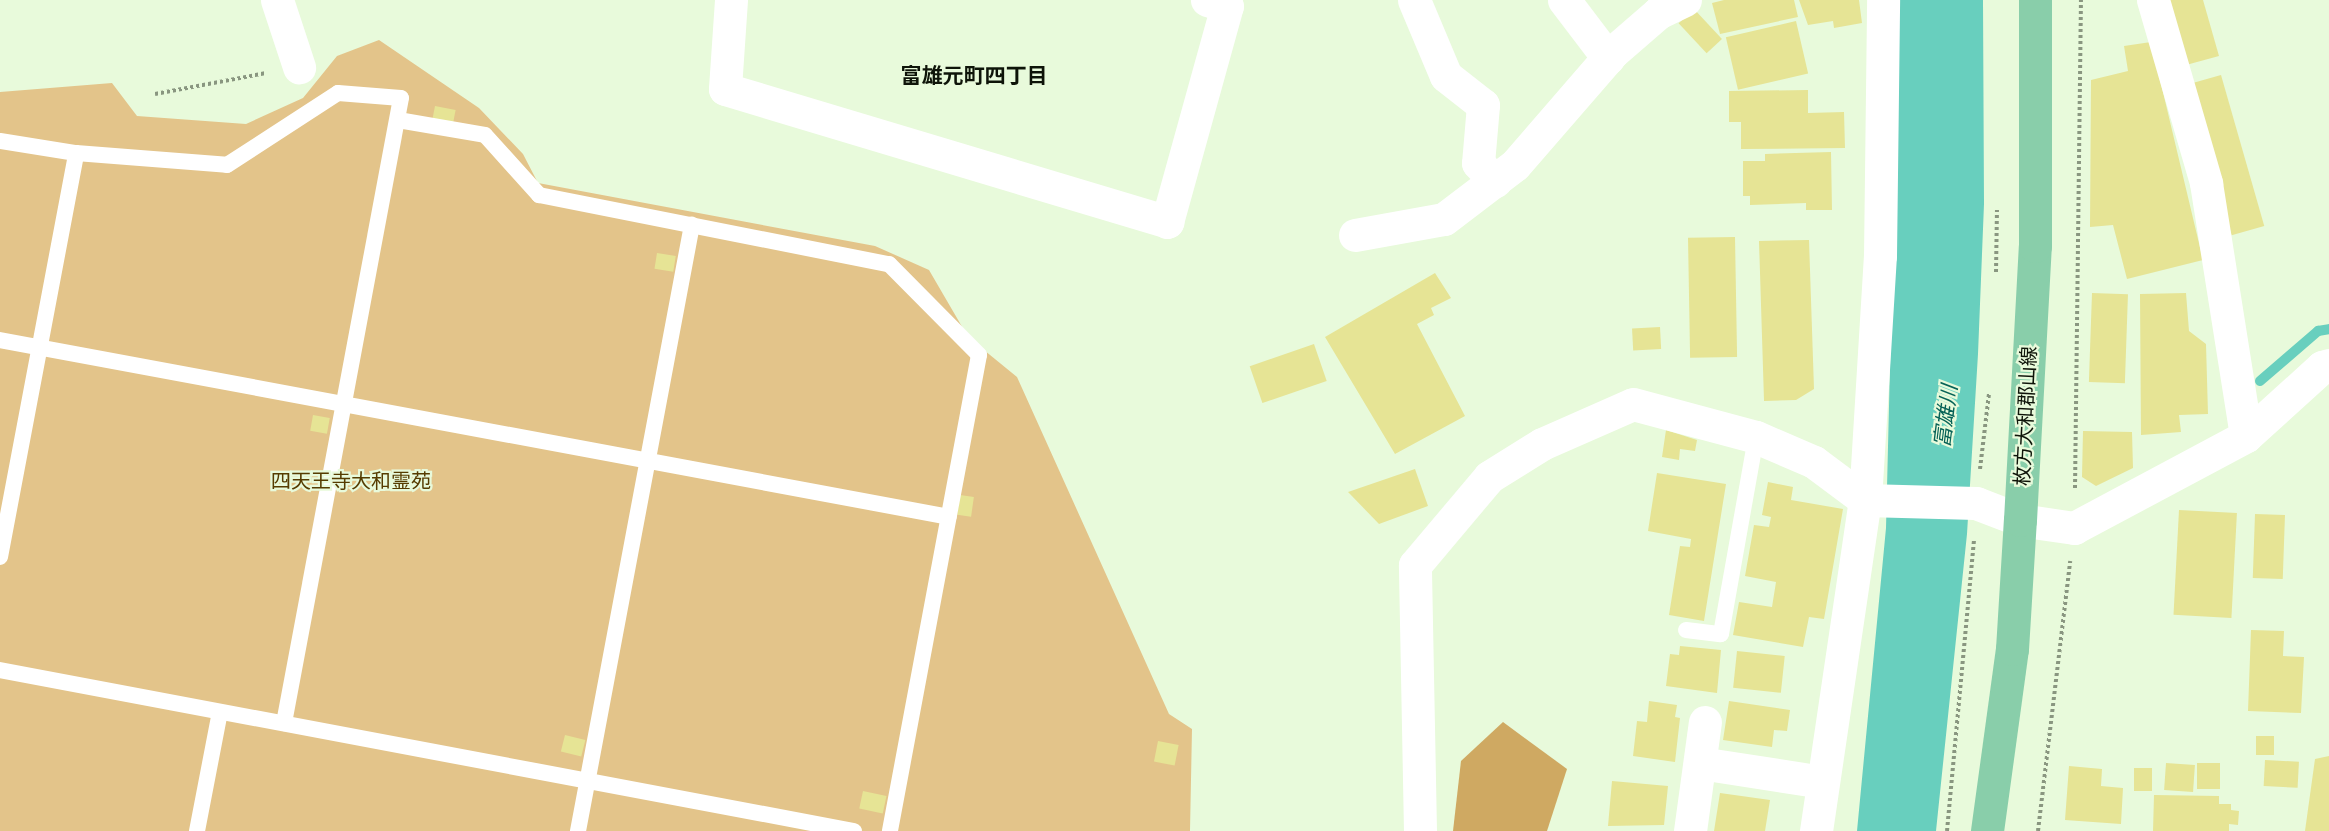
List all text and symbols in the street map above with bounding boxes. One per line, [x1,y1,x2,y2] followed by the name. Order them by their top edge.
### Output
[901,62,1047,88] district label: 富雄元町四丁目
[2009,345,2041,487] street label: 枚方大和郡山線
[1929,383,1961,449] water label: 富雄川
[271,468,431,492] park label: 四天王寺大和霊苑

